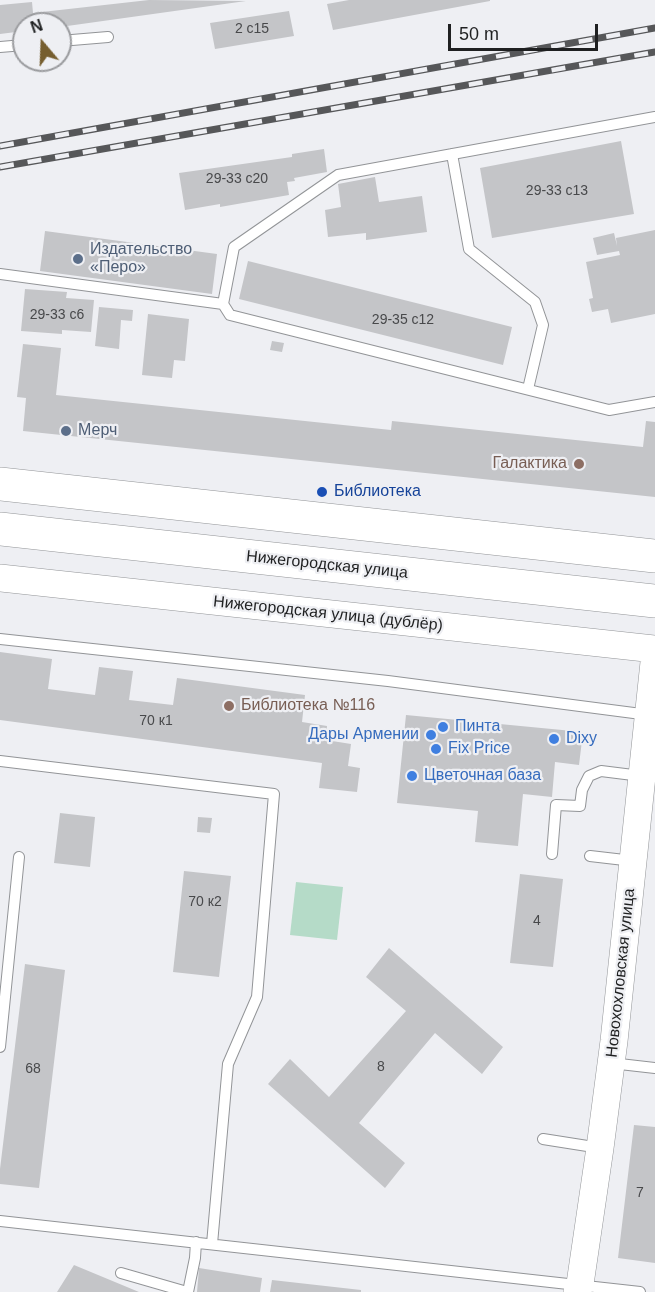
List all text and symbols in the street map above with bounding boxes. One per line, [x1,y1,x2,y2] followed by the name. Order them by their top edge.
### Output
[12,12,72,72] north arrow
[451,12,601,50] scale bar
[28,16,45,36] text: N
[235,21,269,37] house number: 2 с15
[459,24,499,44] text: 50 m
[206,171,268,187] house number: 29-33 с20
[526,183,588,199] house number: 29-33 с13
[90,240,192,278] place label: Издательство «Перо»
[71,252,85,266] marker: Издательство «Перо»
[30,307,84,323] house number: 29-33 с6
[372,312,434,328] house number: 29-35 с12
[78,421,117,441] place label: Мерч
[59,424,73,438] marker: Мерч
[492,454,567,474] place label: Галактика
[572,457,586,471] marker: Галактика
[334,482,421,502] place label: Библиотека
[315,485,329,499] marker: Библиотека
[245,547,409,583] street label: Нижегородская улица
[212,592,444,636] street label: Нижегородская улица (дублёр)
[241,696,375,716] place label: Библиотека №116
[222,699,236,713] marker: Библиотека №116
[139,713,173,729] house number: 70 к1
[455,717,500,737] place label: Пинта
[436,720,450,734] marker: Пинта
[308,725,419,745] place label: Дары Армении
[424,728,438,742] marker: Дары Армении
[566,729,597,749] place label: Dixy
[547,732,561,746] marker: Dixy
[448,739,510,759] place label: Fix Price
[429,742,443,756] marker: Fix Price
[424,766,541,786] place label: Цветочная база
[405,769,419,783] marker: Цветочная база
[603,887,639,1059] street label: Новохохловская улица
[188,894,222,910] house number: 70 к2
[533,913,541,929] house number: 4
[377,1059,385,1075] house number: 8
[25,1061,41,1077] house number: 68
[636,1185,644,1201] house number: 7

